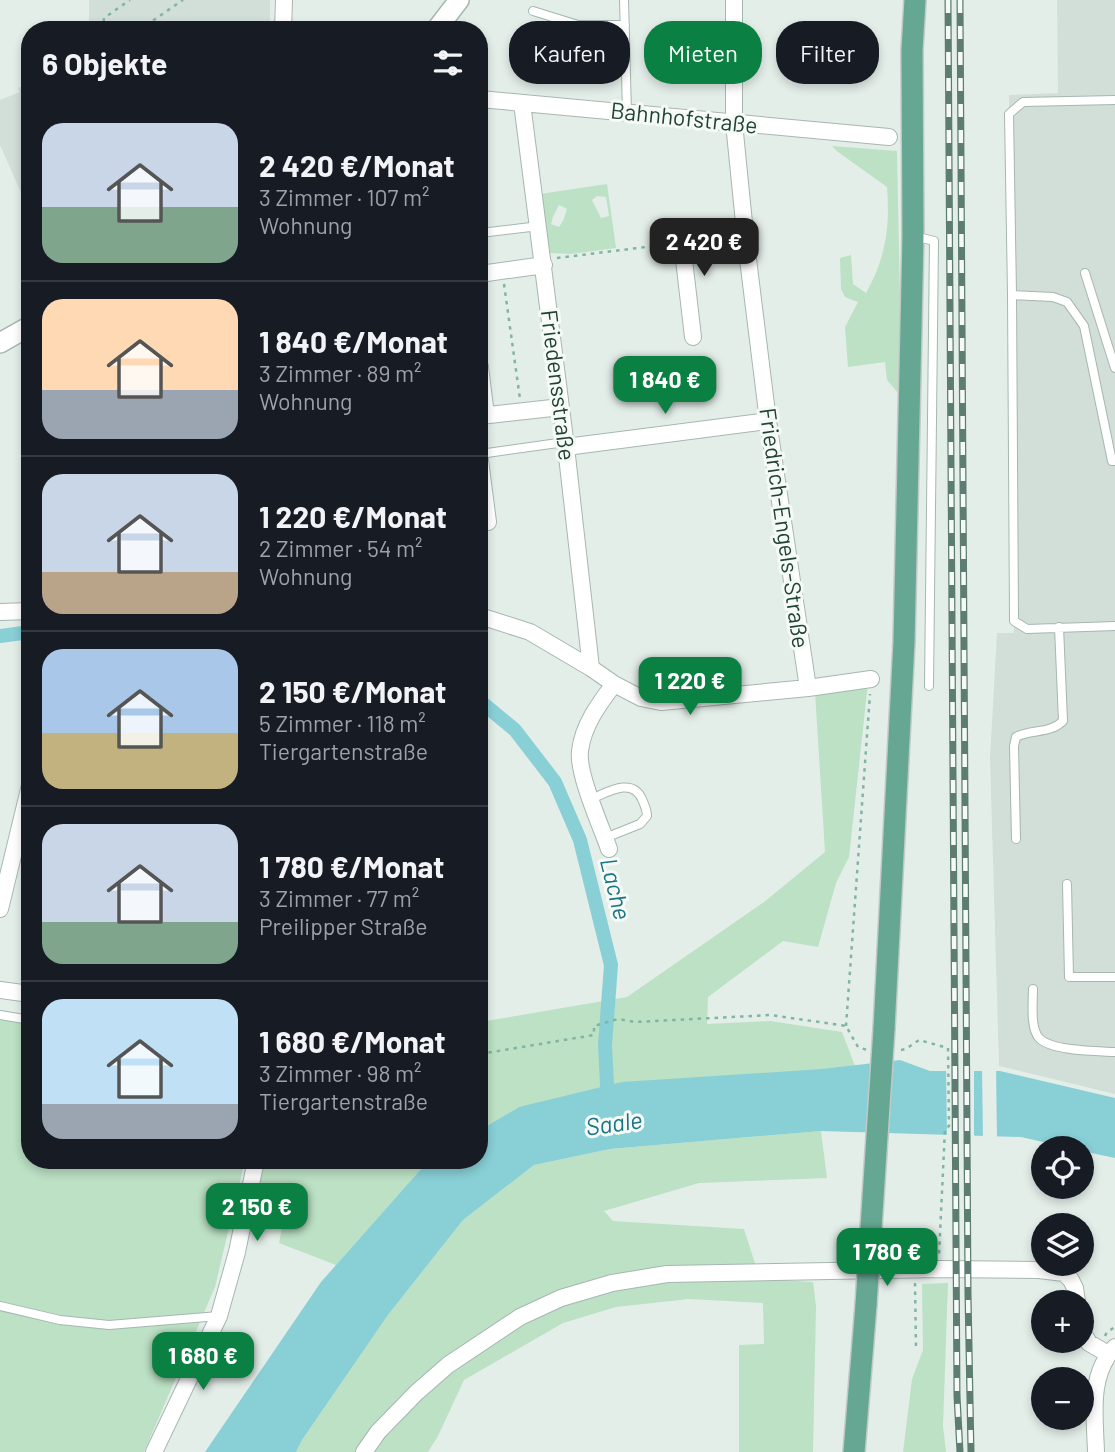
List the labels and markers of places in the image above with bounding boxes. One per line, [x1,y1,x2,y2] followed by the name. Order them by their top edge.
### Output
[639,218,769,278] pin: 2 420 €
[600,356,730,416] pin: 1 840 €
[625,658,755,717] pin: 1 220 €
[192,1184,322,1243] pin: 2 150 €
[822,1228,952,1288] pin: 1 780 €
[138,1332,268,1392] pin: 1 680 €

